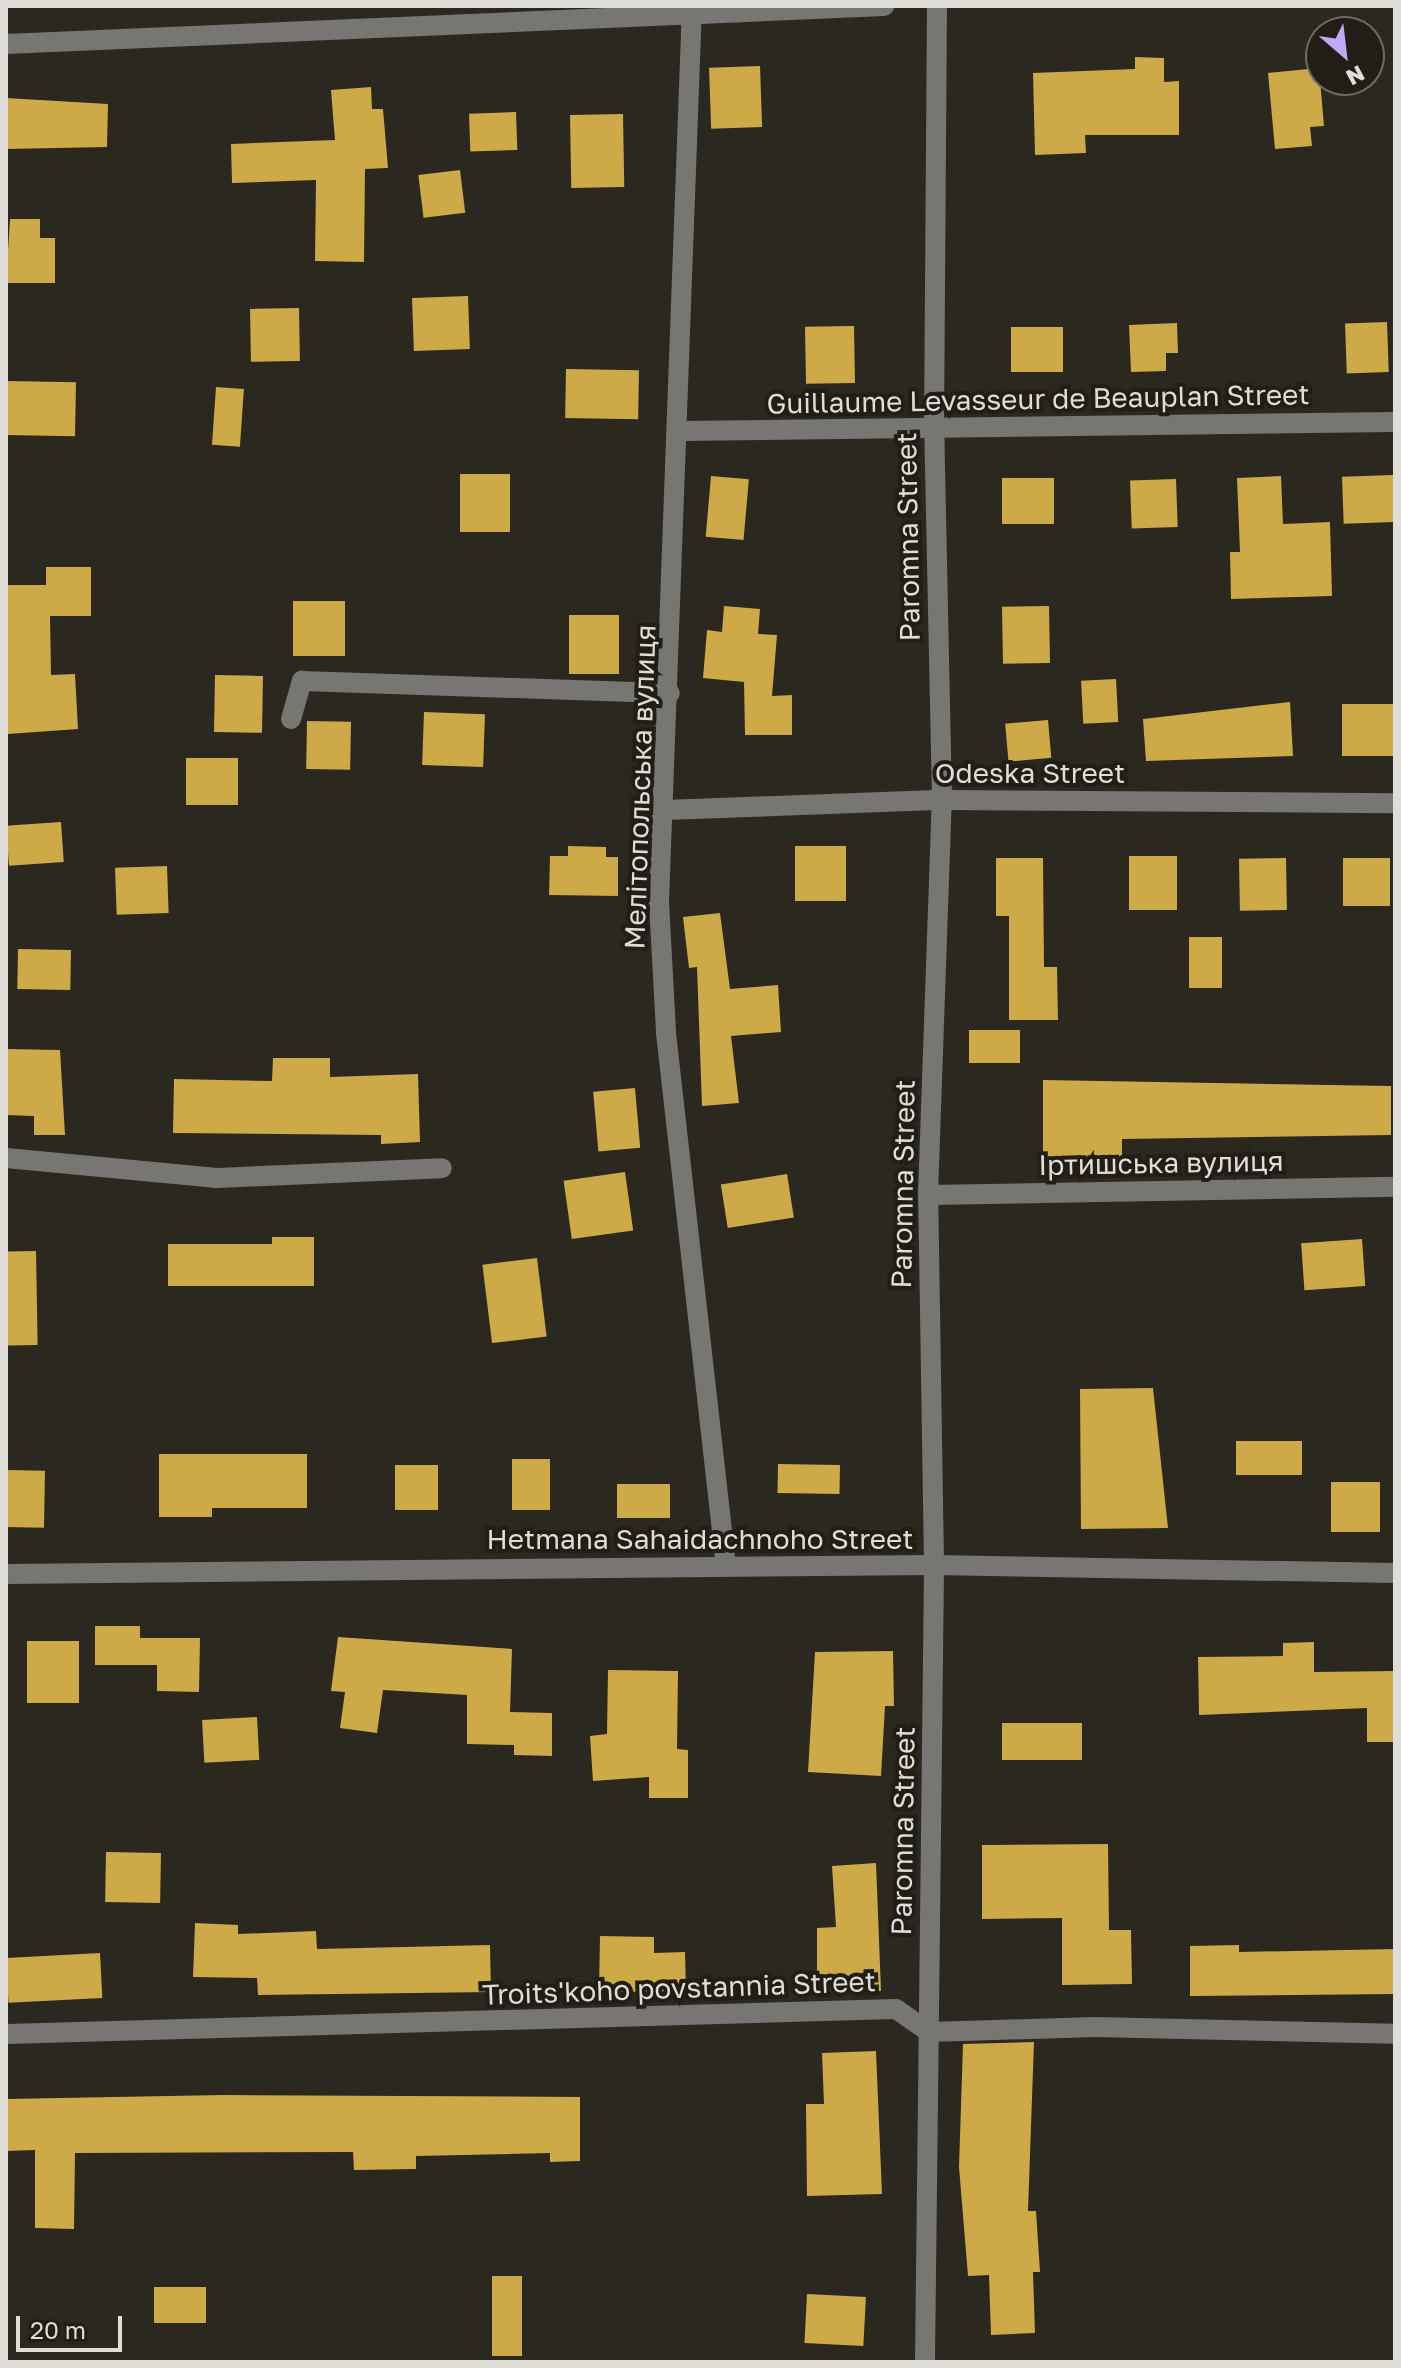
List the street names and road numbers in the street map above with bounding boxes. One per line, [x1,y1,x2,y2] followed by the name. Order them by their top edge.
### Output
[766,377,1310,421] street label: Guillaume Levasseur de Beauplan Street
[889,432,927,642] street label: Paromna Street
[618,624,662,950] street label: Мелітопольська вулиця
[935,756,1125,790] street label: Odeska Street
[884,1079,922,1289] street label: Paromna Street
[1038,1144,1284,1182] street label: Іртишська вулиця
[486,1522,914,1556] street label: Hetmana Sahaidachnoho Street
[884,1726,922,1936] street label: Paromna Street
[482,1964,876,2012] street label: Troits'koho povstannia Street

